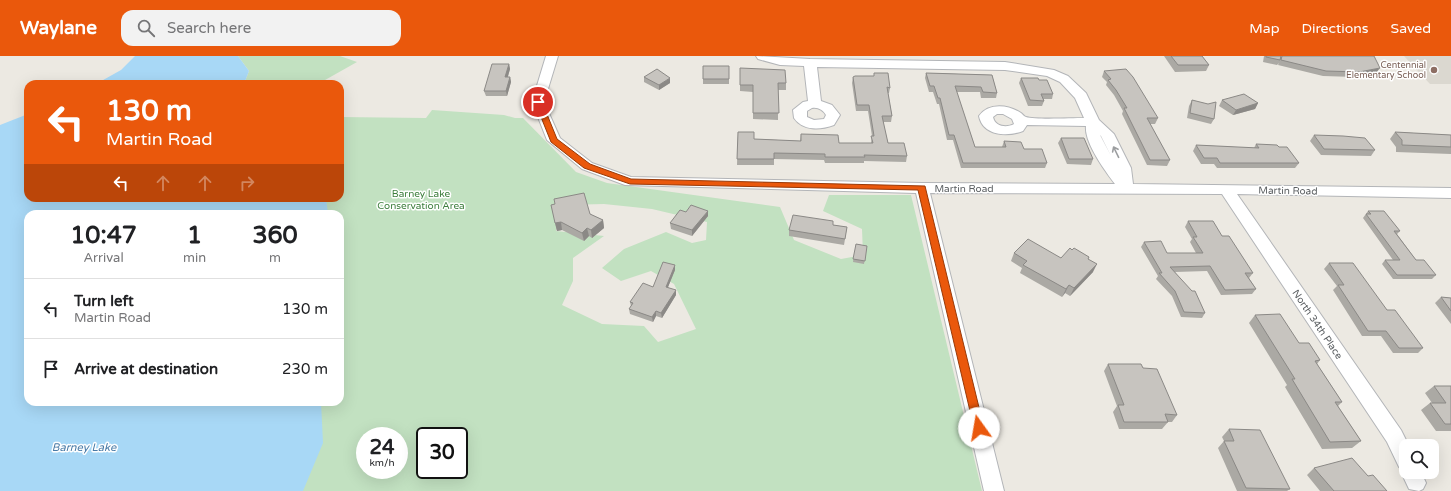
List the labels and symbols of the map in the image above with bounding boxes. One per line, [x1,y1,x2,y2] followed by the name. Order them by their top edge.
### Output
[1346,60,1426,81] place label: Centennial Elementary School
[1429,65,1439,75] marker: Centennial Elementary School
[521,85,555,119] pin
[1112,146,1120,158] one-way arrow
[934,183,994,195] street label: Martin Road
[1258,184,1318,198] street label: Martin Road
[377,188,465,212] park label: Barney Lake Conservation Area
[1290,288,1345,362] street label: North 34th Place
[958,407,1000,449] position arrow
[416,427,468,479] speed limit sign: 30
[52,441,117,454] water label: Barney Lake

